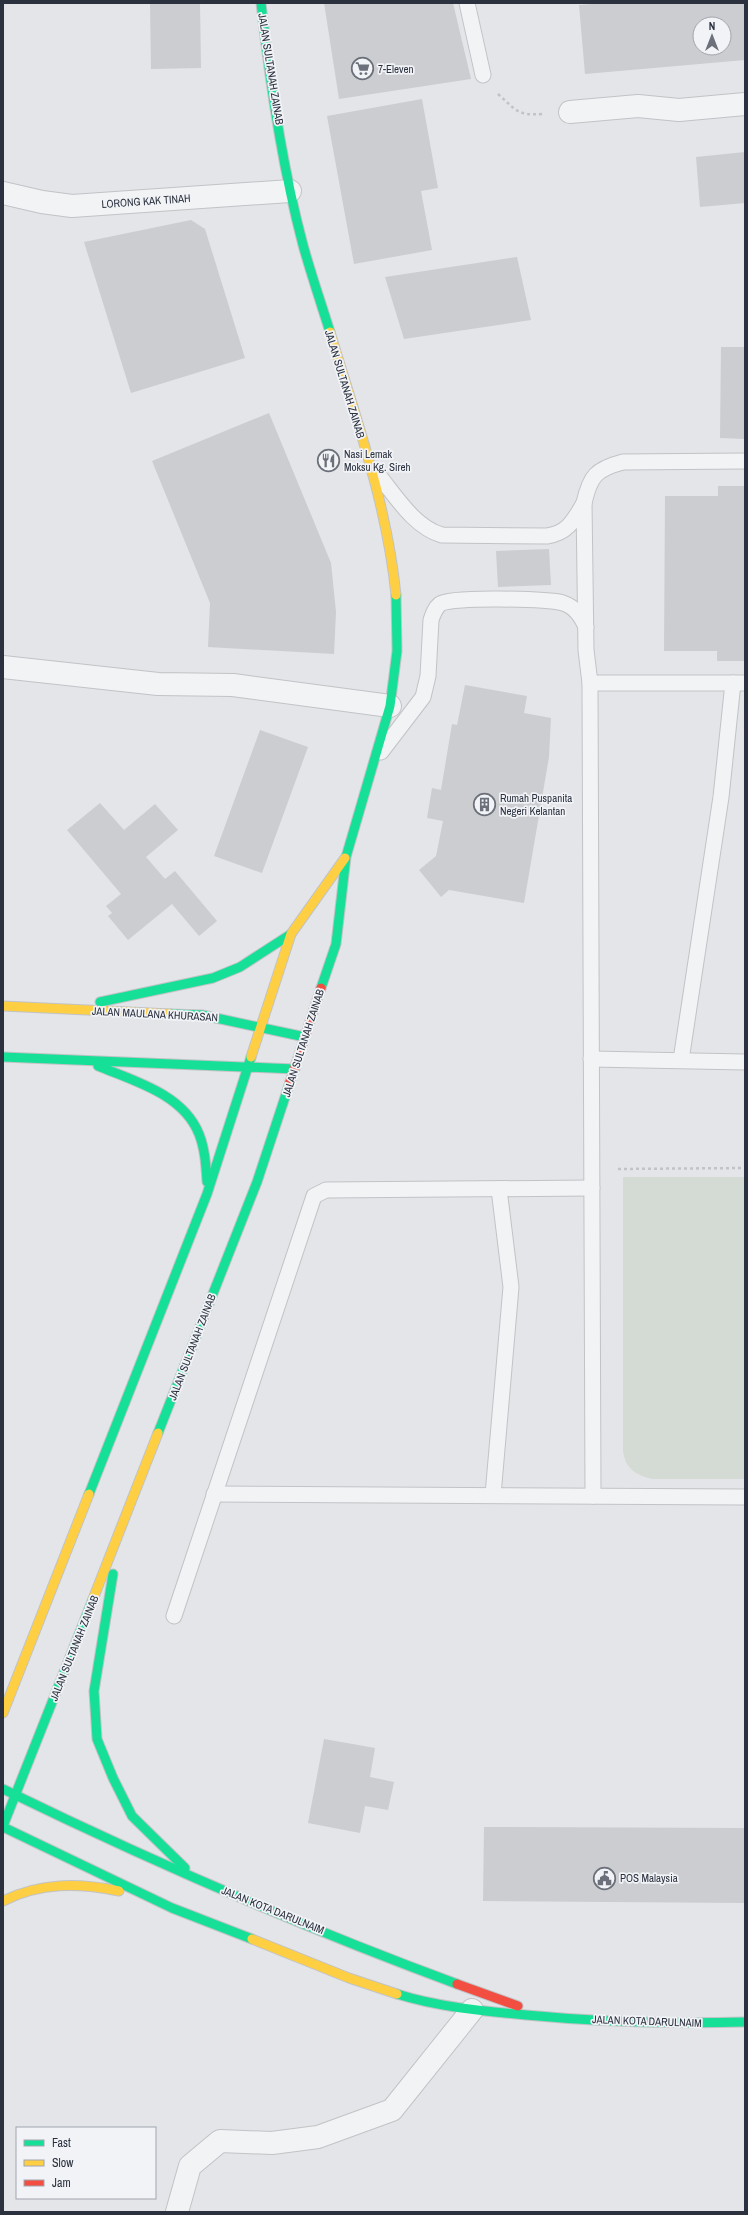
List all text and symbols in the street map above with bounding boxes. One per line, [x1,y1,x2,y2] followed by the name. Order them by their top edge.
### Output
[255,12,287,126] street label: JALAN SULTANAH ZAINAB
[692,16,732,56] north arrow
[709,19,715,33] text: N
[350,56,376,82] supermarket icon: 7-Eleven
[378,62,414,76] place label: 7-Eleven
[101,191,191,211] street label: LORONG KAK TINAH
[322,328,368,440] street label: JALAN SULTANAH ZAINAB
[315,447,341,473] restaurant icon: Nasi Lemak Moksu Kg. Sireh
[344,447,410,474] place label: Nasi Lemak Moksu Kg. Sireh
[472,791,498,817] building icon: Rumah Puspanita Negeri Kelantan
[500,791,572,818] place label: Rumah Puspanita Negeri Kelantan
[279,987,327,1099] street label: JALAN SULTANAH ZAINAB
[92,1004,218,1024] street label: JALAN MAULANA KHURASAN
[165,1292,219,1402] street label: JALAN SULTANAH ZAINAB
[46,1593,102,1703] street label: JALAN SULTANAH ZAINAB
[592,1865,618,1891] public building icon: POS Malaysia
[620,1871,678,1885] place label: POS Malaysia
[220,1883,326,1937] street label: JALAN KOTA DARULNAIM
[592,2012,702,2030] street label: JALAN KOTA DARULNAIM
[16,2127,156,2199] legend
[52,2135,71,2151] text: Fast
[52,2155,74,2171] text: Slow
[52,2175,71,2191] text: Jam

